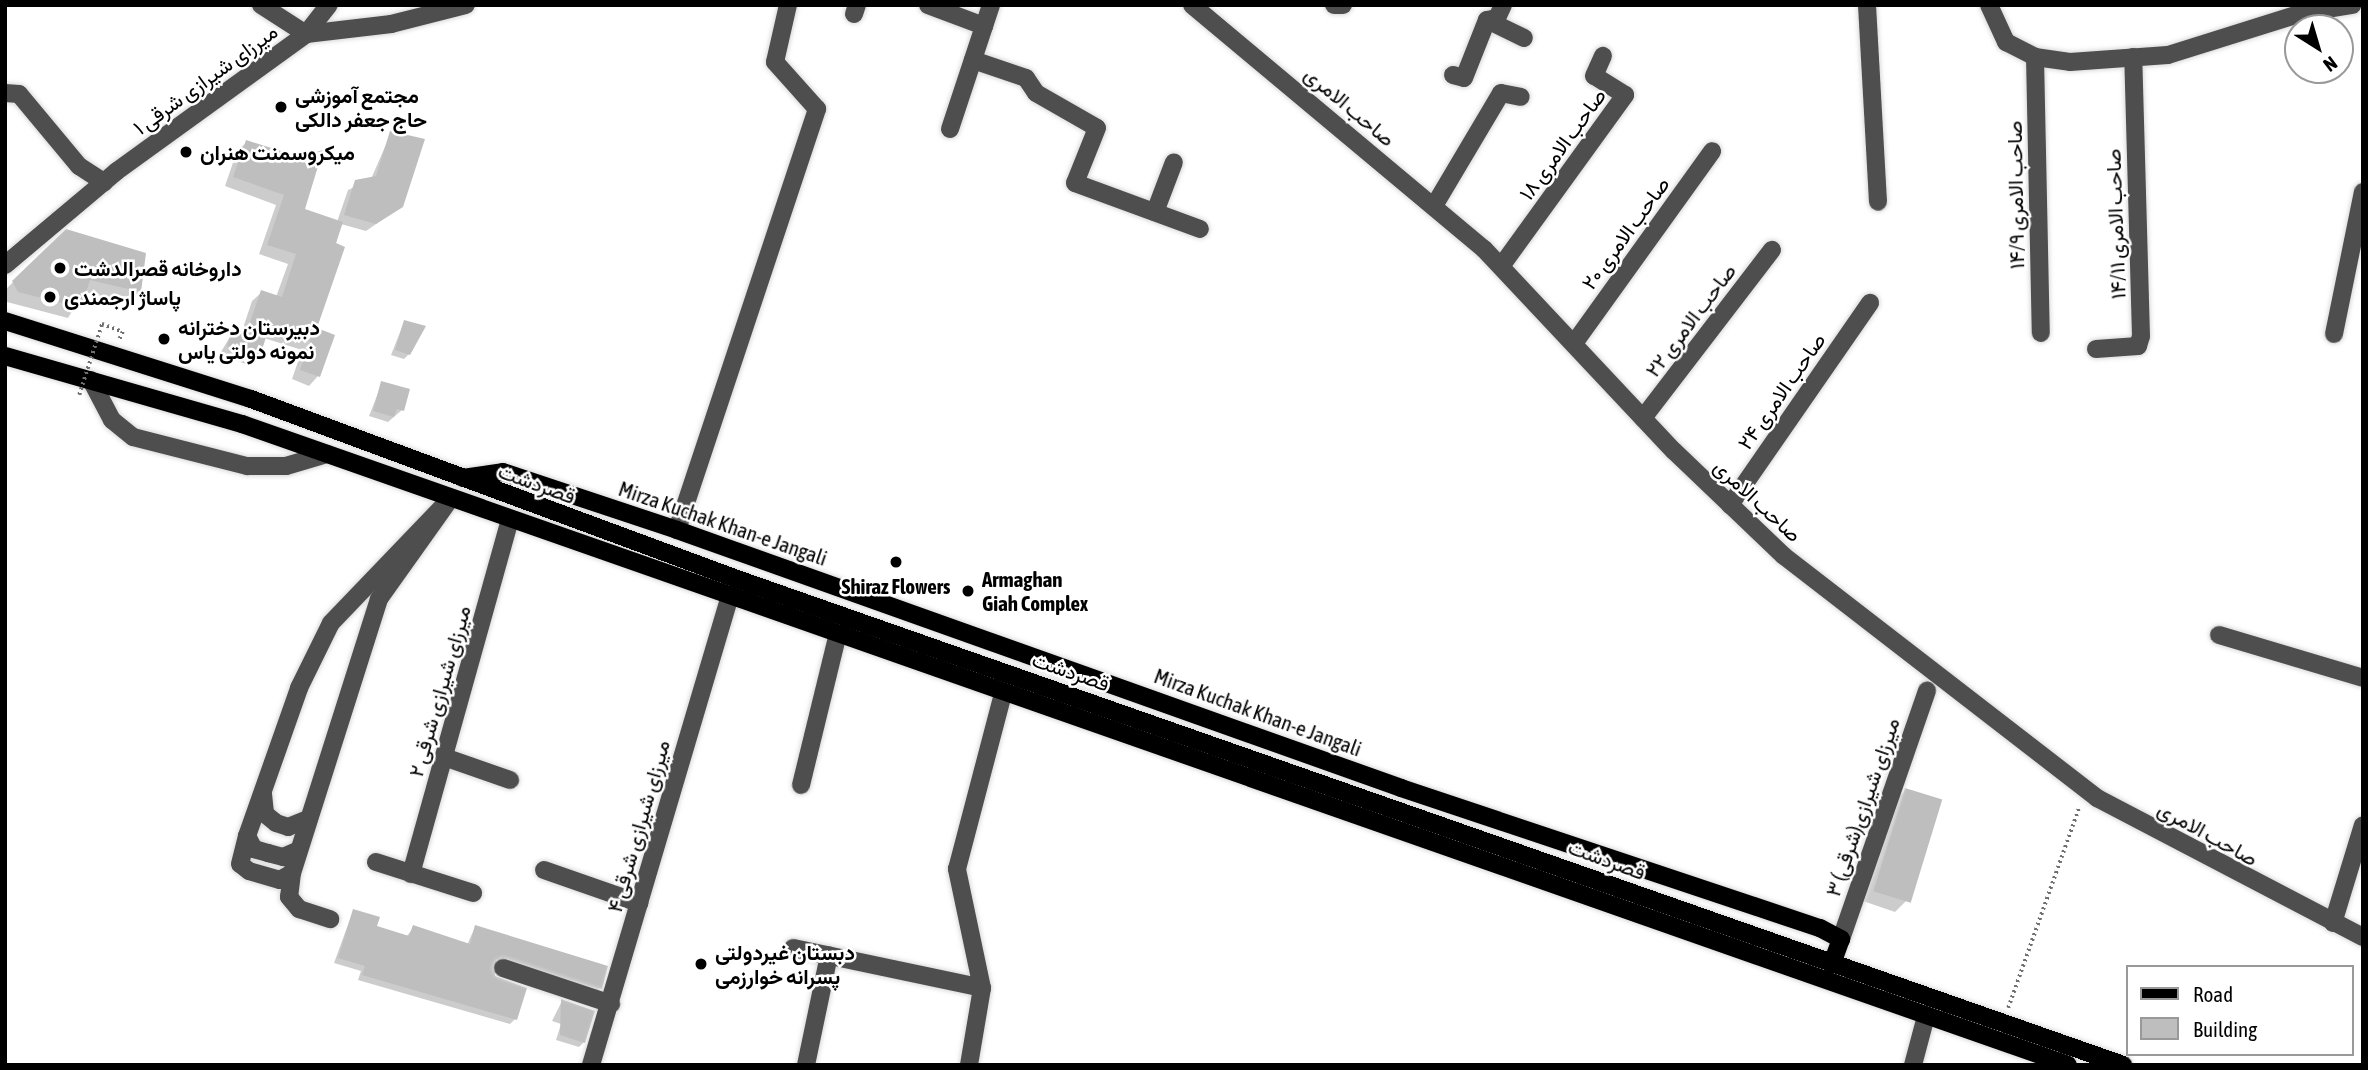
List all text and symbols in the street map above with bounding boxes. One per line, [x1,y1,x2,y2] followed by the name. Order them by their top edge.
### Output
[2284,14,2354,84] north arrow
[128,18,282,140] street label: ۱ میرزای شیرازی شرقی
[2319,52,2342,76] text: N
[1300,61,1400,151] street label: صاحب الامری
[295,82,427,132] place label: مجتمع آموزشی حاج جعفر دالکی
[1513,83,1611,205] street label: ۱۸ صاحب الامری
[273,99,289,115] marker: مجتمع آموزشی حاج جعفر دالکی
[2001,120,2029,270] street label: ۱۴/۹ صاحب الامری
[200,139,355,165] place label: میکروسمنت هنران
[178,144,194,160] marker: میکروسمنت هنران
[2100,148,2130,300] street label: ۱۴/۱۱ صاحب الامری
[1576,172,1674,294] street label: ۲۰ صاحب الامری
[74,255,242,281] place label: داروخانه قصرالدشت
[1639,258,1741,382] street label: ۲۲ صاحب الامری
[52,260,68,276] marker: داروخانه قصرالدشت
[64,284,181,310] place label: پاساژ ارجمندی
[42,289,58,305] marker: پاساژ ارجمندی
[178,314,320,364] place label: دبیرستان دخترانه نمونه دولتی یاس
[1732,328,1830,454] street label: ۲۴ صاحب الامری
[156,331,172,347] marker: دبیرستان دخترانه نمونه دولتی یاس
[1709,453,1807,547] street label: صاحب الامری
[495,457,579,509] street label: قصردشت
[615,475,831,571] street label: Mirza Kuchak Khan-e Jangali
[888,554,904,570] marker: Shiraz Flowers
[982,566,1088,616] place label: Armaghan Giah Complex
[842,573,950,599] place label: Shiraz Flowers
[960,583,976,599] marker: Armaghan Giah Complex
[402,602,476,780] street label: ۲ میرزای شیرازی شرقی
[1029,646,1113,696] street label: قصردشت
[1151,663,1365,761] street label: Mirza Kuchak Khan-e Jangali
[1820,714,1904,900] street label: ۳ میرزای شیرازی(شرقی)
[601,737,675,915] street label: ۴ میرزای شیرازی شرقی
[2154,795,2262,871] street label: صاحب الامری
[1565,833,1649,885] street label: قصردشت
[715,939,855,989] place label: دبستان غیردولتی پسرانه خوارزمی
[693,956,709,972] marker: دبستان غیردولتی پسرانه خوارزمی
[2126,965,2354,1056] legend
[2193,982,2233,1006] text: Road
[2193,1017,2257,1041] text: Building

